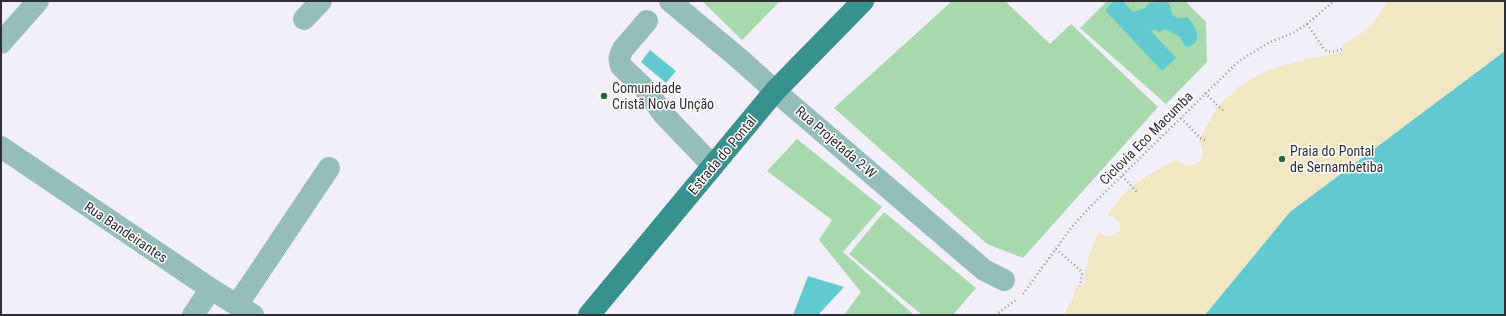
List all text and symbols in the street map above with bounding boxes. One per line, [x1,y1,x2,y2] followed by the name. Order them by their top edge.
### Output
[612,80,714,112] place label: Comunidade Cristã Nova Unção
[1096,88,1196,188] street label: Ciclovia Eco Macumba
[599,91,609,101] marker: Comunidade Cristã Nova Unção
[792,103,880,182] street label: Rua Projetada 2-W
[684,112,760,198] street label: Estrada do Pontal
[1290,143,1383,175] place label: Praia do Pontal de Sernambetiba
[1277,154,1287,164] marker: Praia do Pontal de Sernambetiba
[82,198,170,266] street label: Rua Bandeirantes

